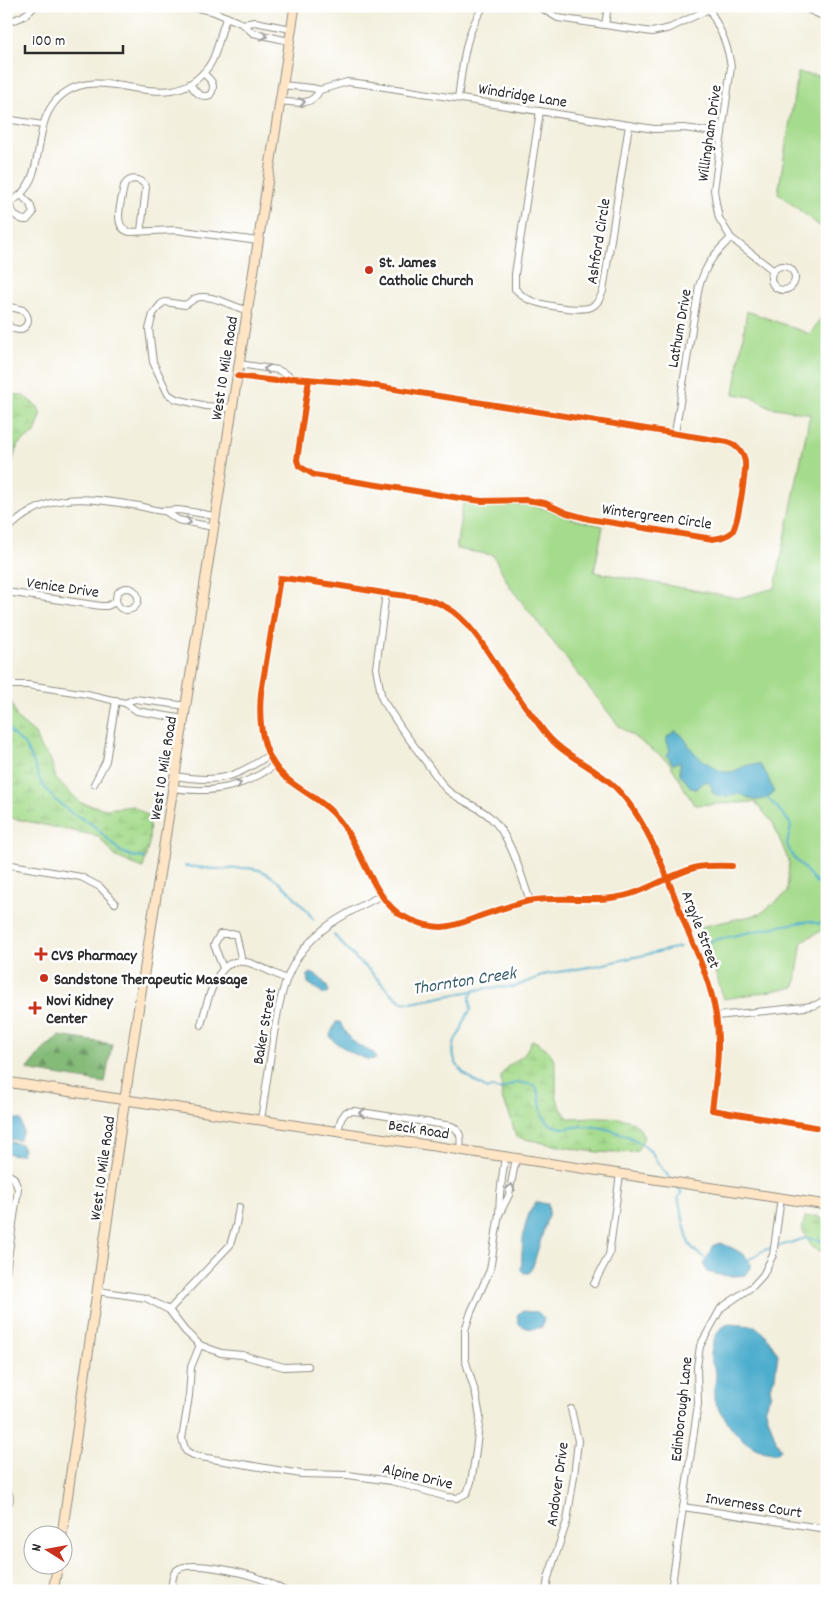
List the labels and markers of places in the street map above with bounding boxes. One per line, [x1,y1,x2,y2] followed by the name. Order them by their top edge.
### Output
[379,252,473,293] place label: St. James Catholic Church
[363,264,375,276] marker: St. James Catholic Church
[51,945,138,968] place label: CVS Pharmacy
[35,948,47,960] marker: CVS Pharmacy
[54,969,248,992] place label: Sandstone Therapeutic Massage
[38,972,50,984] marker: Sandstone Therapeutic Massage
[46,990,115,1031] place label: Novi Kidney Center
[28,1001,42,1015] marker: Novi Kidney Center

